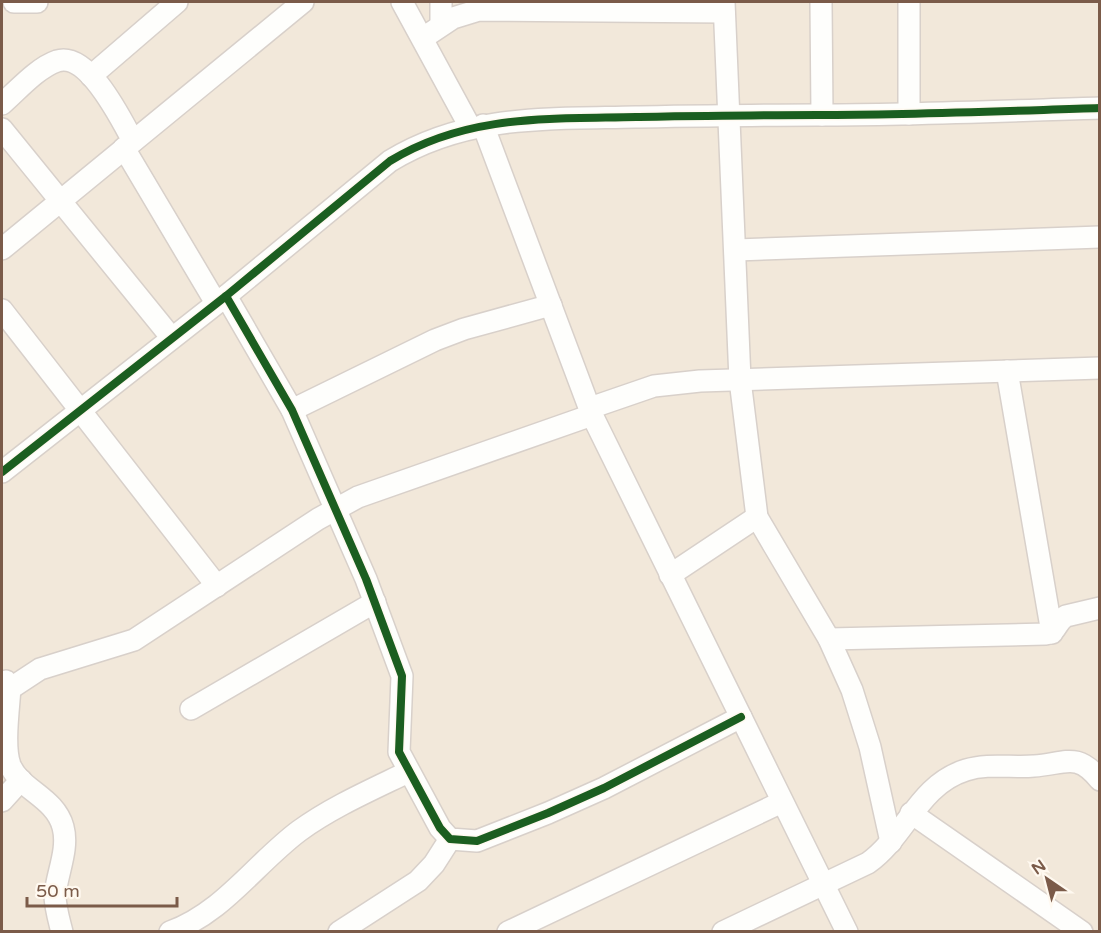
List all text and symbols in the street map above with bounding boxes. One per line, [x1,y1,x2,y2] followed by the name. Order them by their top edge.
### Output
[1017,849,1077,909] north arrow
[1028,856,1050,879] text: N
[27,870,177,908] scale bar
[36,880,80,902] text: 50 m

